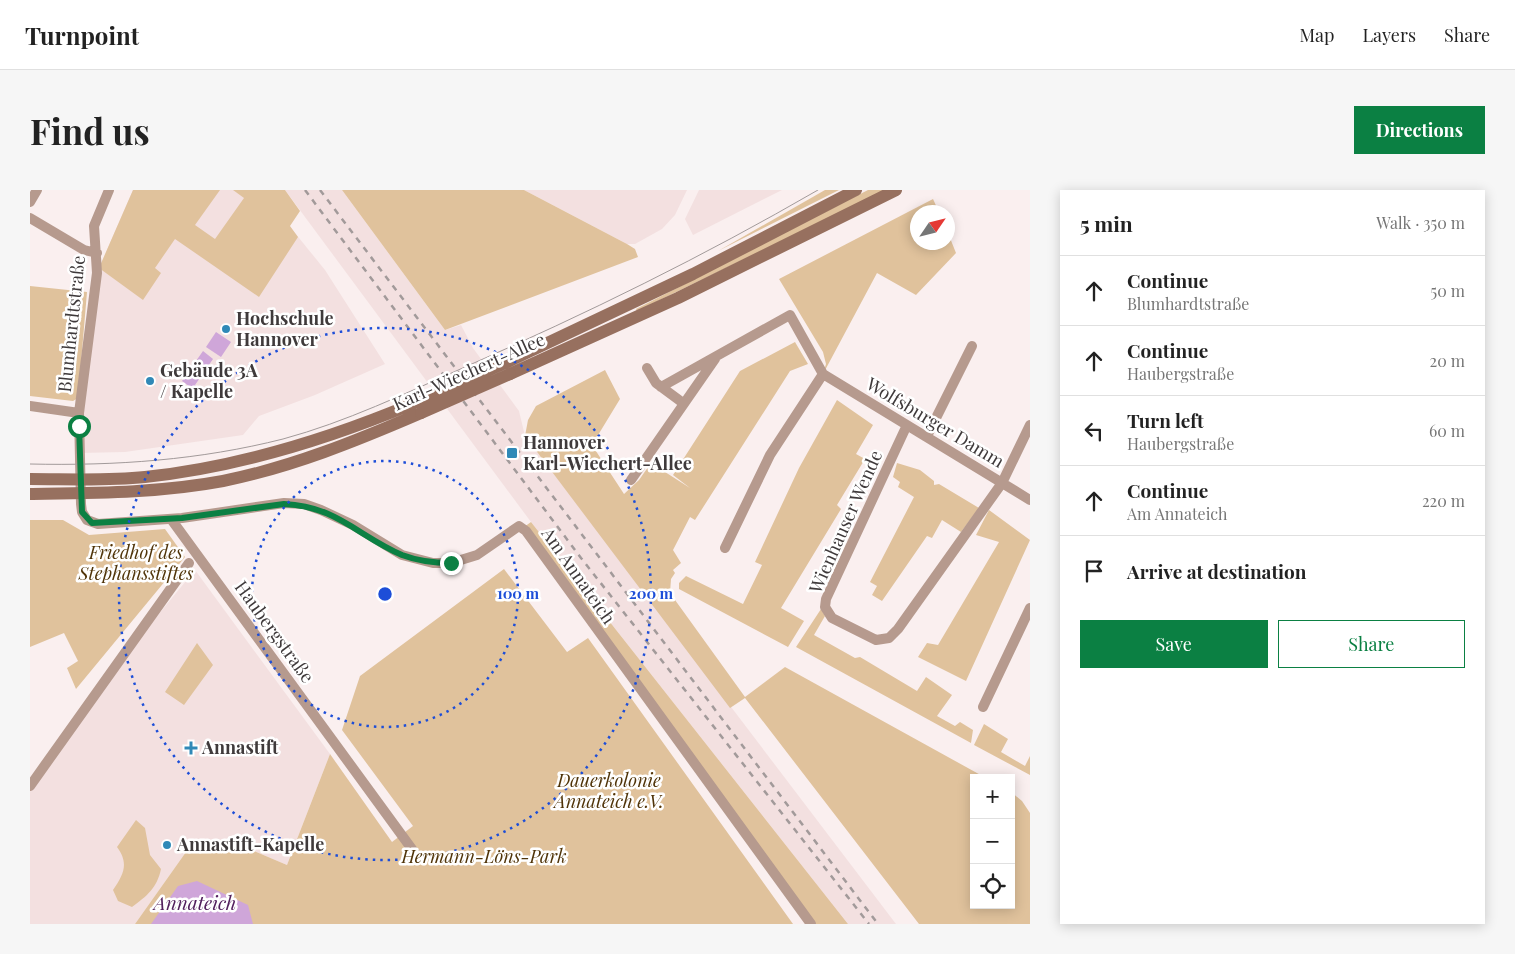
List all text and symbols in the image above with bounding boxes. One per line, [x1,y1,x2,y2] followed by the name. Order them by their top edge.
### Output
[25,19,139,51] text: Turnpoint
[1299,23,1334,47] text: Map
[1362,23,1416,47] text: Layers
[1444,23,1490,47] text: Share
[1354,106,1485,154] button: Directions
[30,107,150,154] text: Find us
[910,205,955,250] north arrow
[1080,209,1133,237] text: 5 min
[1376,212,1465,233] text: Walk · 350 m
[52,254,90,394] street label: Blumhardtstraße
[1127,267,1208,293] text: Continue
[1080,277,1108,305] icon: ahead
[1431,280,1465,301] text: 50 m
[1127,293,1249,314] text: Blumhardtstraße
[236,306,334,351] place label: Hochschule Hannover
[220,323,232,335] marker: Hochschule Hannover
[389,327,548,415] street label: Karl-Wiechert-Allee
[1127,337,1208,363] text: Continue
[1080,347,1108,375] icon: ahead
[1430,350,1465,371] text: 20 m
[160,358,259,403] place label: Gebäude 3A / Kapelle
[1127,363,1234,384] text: Haubergstraße
[861,371,1009,473] street label: Wolfsburger Damm
[144,375,156,387] marker: Gebäude 3A / Kapelle
[1127,407,1204,433] text: Turn left
[68,415,91,438] route start
[1080,417,1108,445] icon: left
[1429,420,1465,441] text: 60 m
[523,430,692,475] place label: Hannover Karl-Wiechert-Allee
[1127,433,1234,454] text: Haubergstraße
[505,446,519,460] marker: Hannover Karl-Wiechert-Allee
[802,446,887,598] street label: Wienhauser Wende
[1127,477,1208,503] text: Continue
[1080,487,1108,515] icon: ahead
[1422,490,1465,511] text: 220 m
[1127,503,1228,524] text: Am Annateich
[536,521,621,629] street label: Am Annateich
[78,540,194,585] park label: Friedhof des Stephansstiftes
[440,552,463,575] route end
[1080,557,1108,585] icon: arrive
[1127,558,1307,584] text: Arrive at destination
[230,576,320,687] street label: Haubergstraße
[497,583,540,603] text: 100 m
[629,583,674,603] text: 200 m
[376,585,394,603] centre of rings
[1080,620,1268,668] button: Save
[1278,620,1465,668] button: Share
[201,735,279,759] place label: Annastift
[184,741,198,755] marker: Annastift
[552,768,664,813] park label: Dauerkolonie Annateich e.V.
[970,774,1015,909] map controls
[970,774,1015,819] button: +
[970,819,1015,864] button: −
[176,832,324,856] place label: Annastift-Kapelle
[161,839,173,851] marker: Annastift-Kapelle
[401,844,566,868] park label: Hermann-Löns-Park
[970,864,1015,909] button: locate
[152,889,236,915] water label: Annateich

